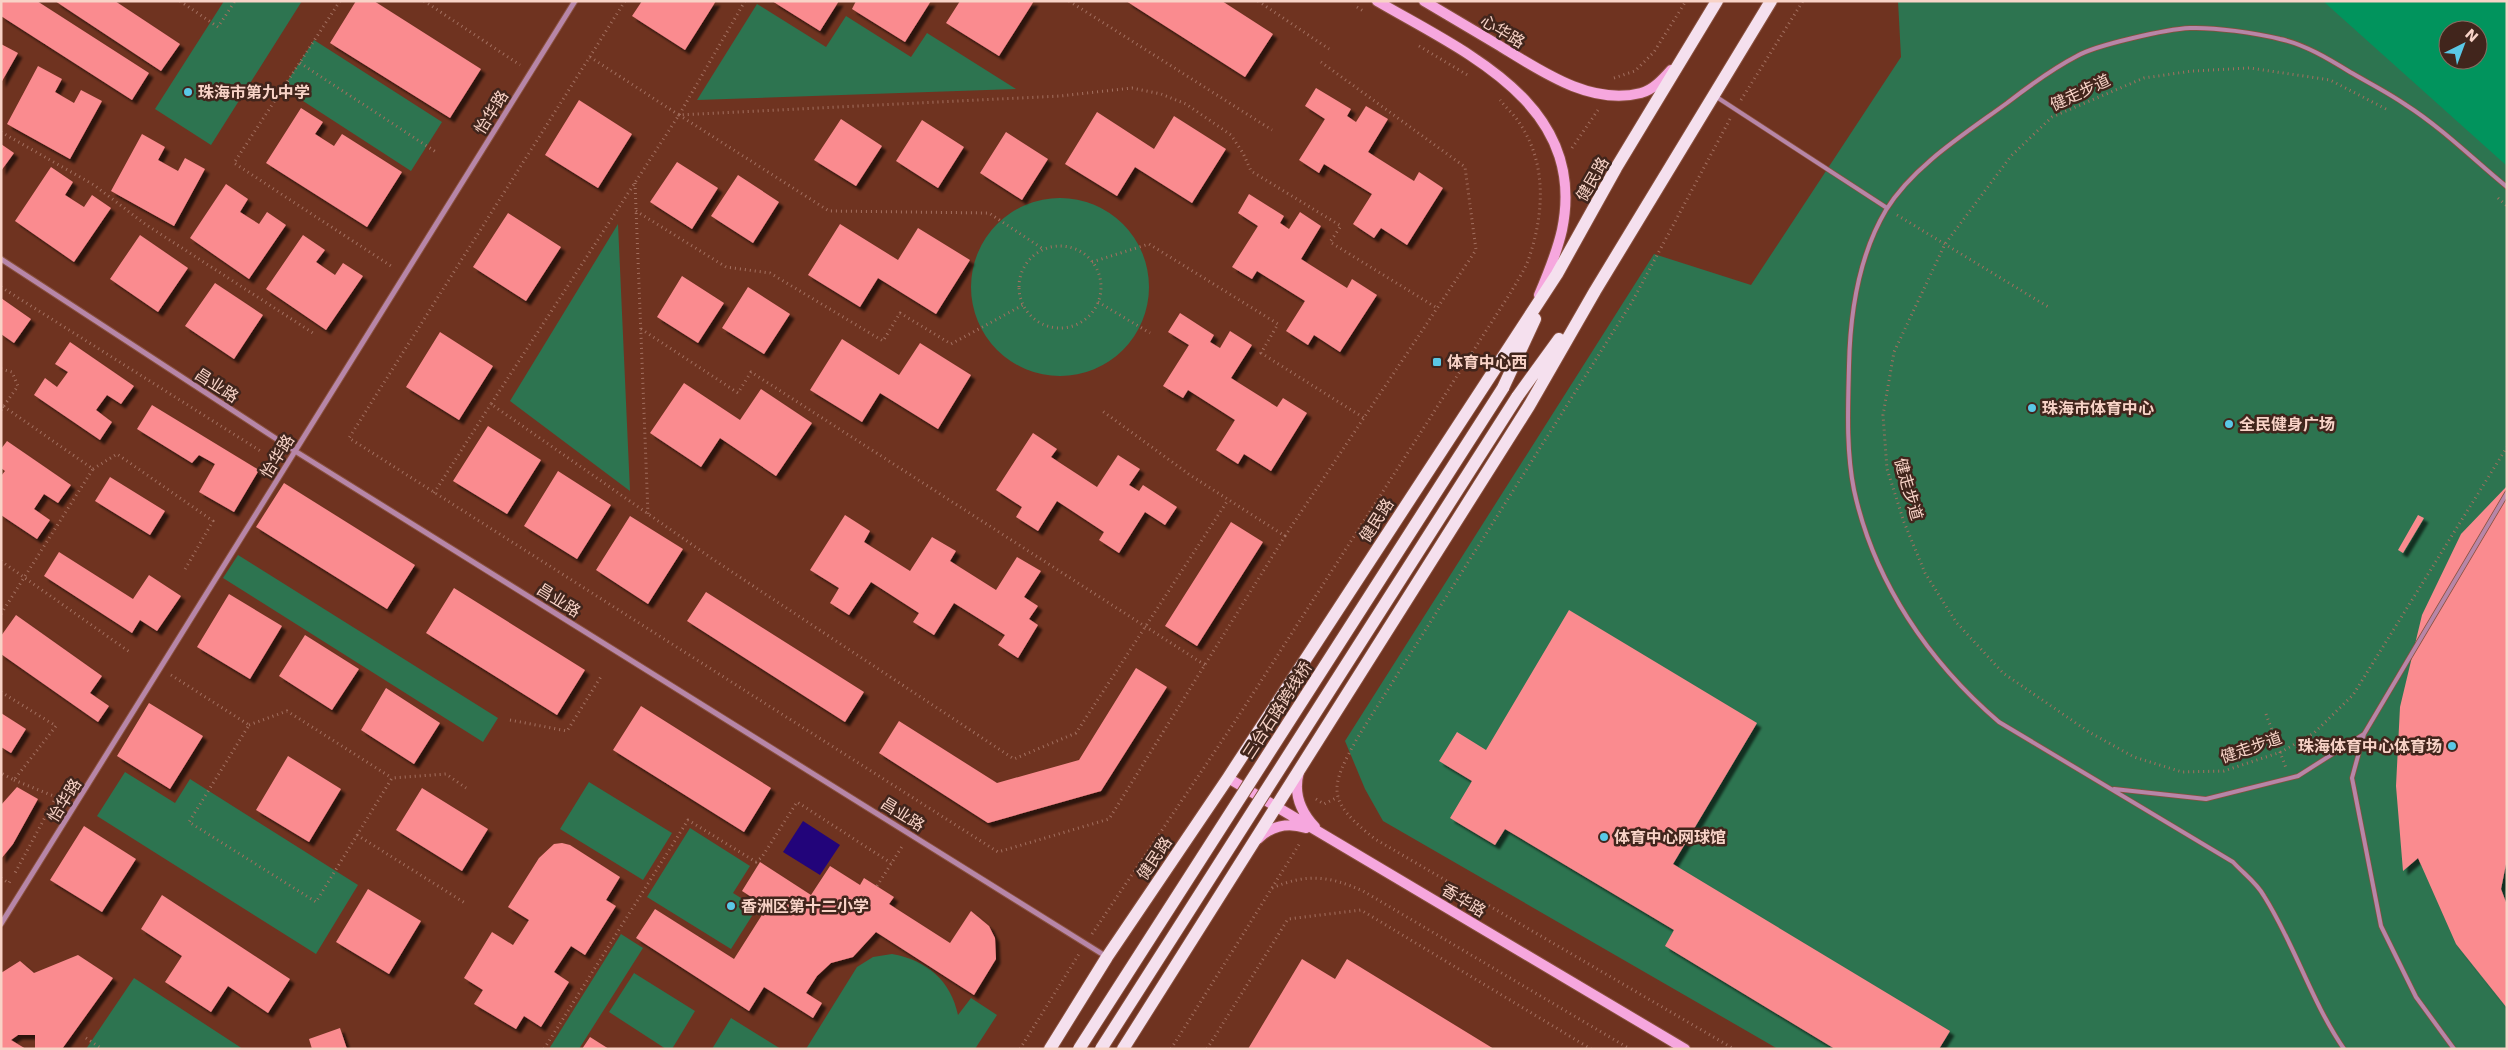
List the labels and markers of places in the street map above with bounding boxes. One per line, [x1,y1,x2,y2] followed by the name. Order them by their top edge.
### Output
[198,83,310,102] place label: 珠海市第九中学
[182,86,194,98] marker: 珠海市第九中学
[1447,353,1527,372] place label: 体育中心西
[1431,356,1443,368] marker: 体育中心西
[2042,399,2154,418] place label: 珠海市体育中心
[2026,402,2038,414] marker: 珠海市体育中心
[2239,415,2335,434] place label: 全民健身广场
[2223,418,2235,430] marker: 全民健身广场
[2298,737,2442,756] place label: 珠海体育中心体育场
[2446,740,2458,752] marker: 珠海体育中心体育场
[1614,828,1726,847] place label: 体育中心网球馆
[1598,831,1610,843] marker: 体育中心网球馆
[741,897,869,916] place label: 香洲区第十二小学
[725,900,737,912] marker: 香洲区第十二小学

